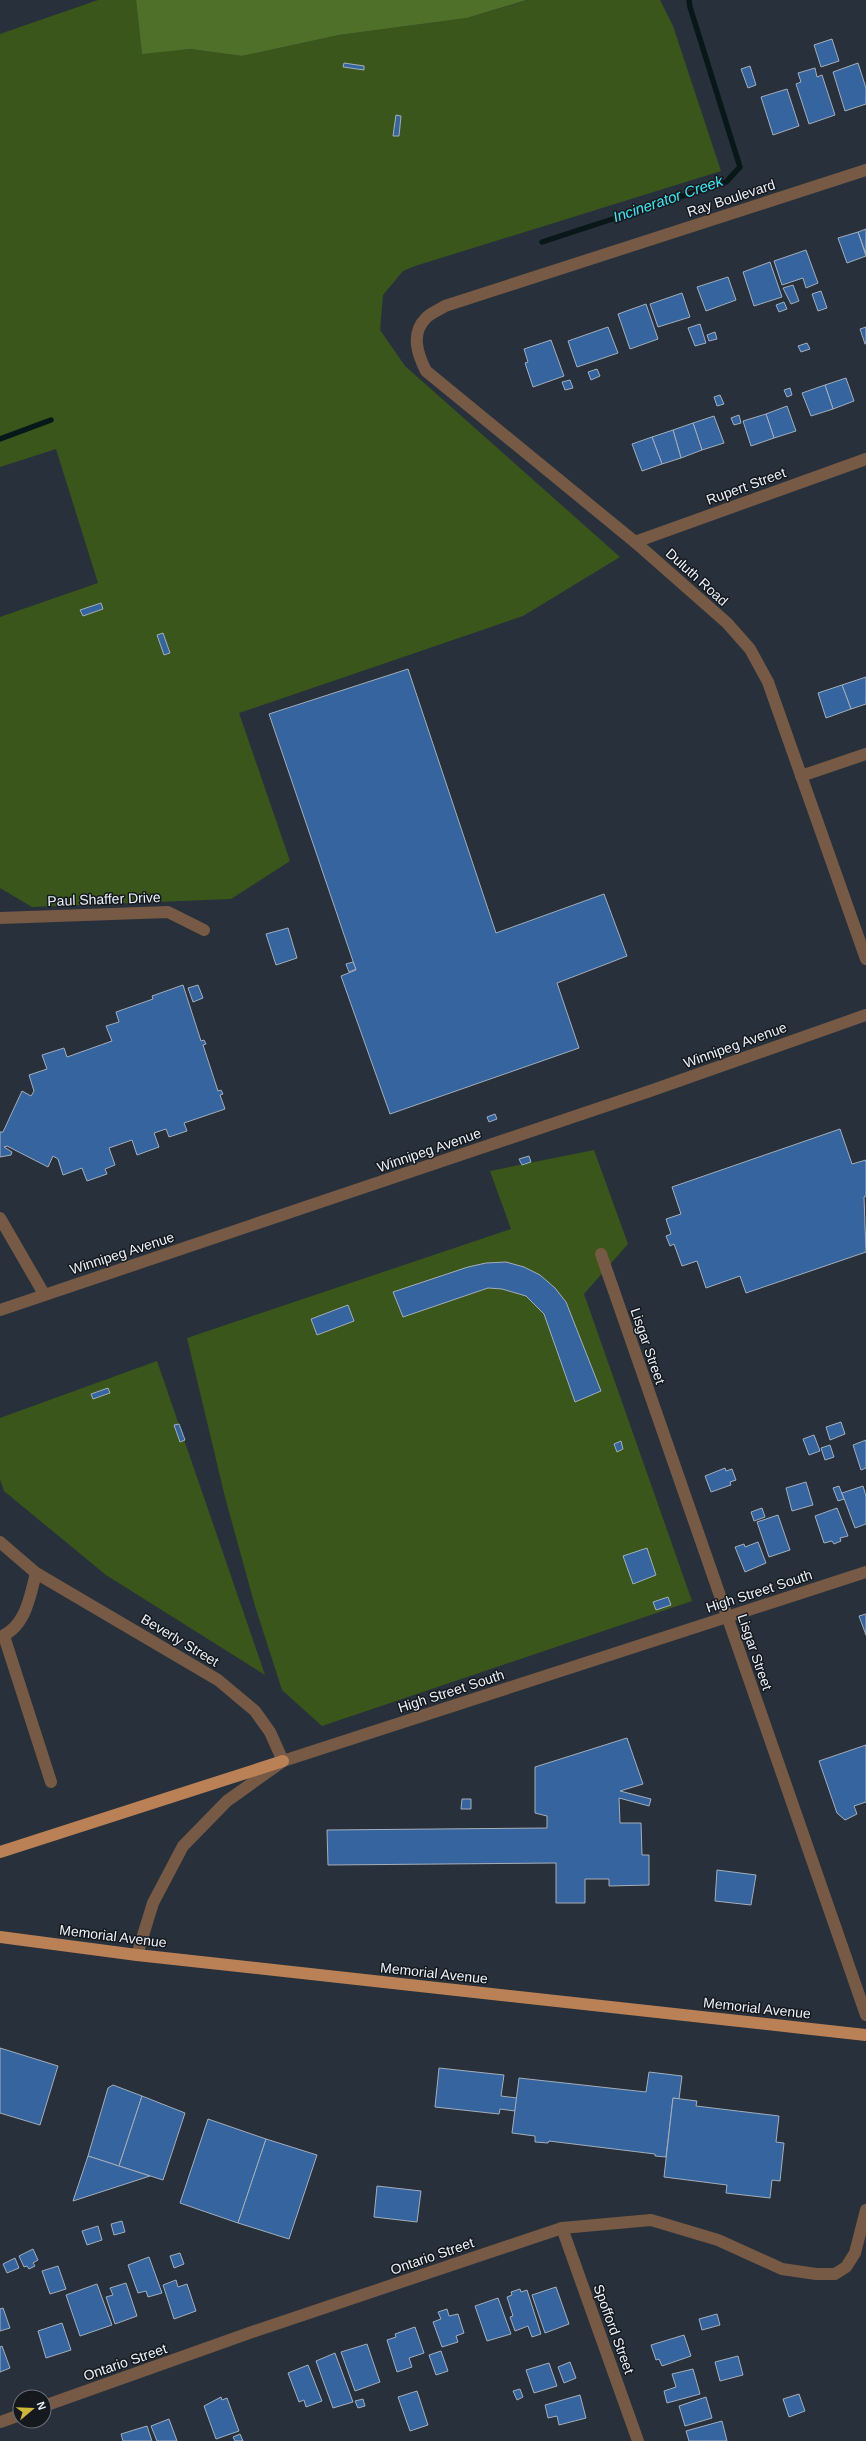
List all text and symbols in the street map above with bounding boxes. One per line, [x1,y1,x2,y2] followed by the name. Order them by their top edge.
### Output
[611,171,726,225] water label: Incinerator Creek
[685,176,777,220] street label: Ray Boulevard
[704,464,788,508] street label: Rupert Street
[663,545,731,609] street label: Duluth Road
[47,889,161,909] street label: Paul Shaffer Drive
[681,1019,789,1071] street label: Winnipeg Avenue
[375,1125,483,1175] street label: Winnipeg Avenue
[68,1229,176,1277] street label: Winnipeg Avenue
[628,1306,669,1386] street label: Lisgar Street
[704,1566,814,1616] street label: High Street South
[138,1610,222,1670] street label: Beverly Street
[735,1612,776,1692] street label: Lisgar Street
[396,1666,506,1716] street label: High Street South
[58,1921,168,1951] street label: Memorial Avenue
[379,1959,489,1987] street label: Memorial Avenue
[702,1994,812,2022] street label: Memorial Avenue
[388,2234,476,2278] street label: Ontario Street
[590,2282,638,2376] street label: Spofford Street
[81,2340,169,2384] street label: Ontario Street
[12,2389,52,2429] north arrow
[34,2400,48,2412] text: N

